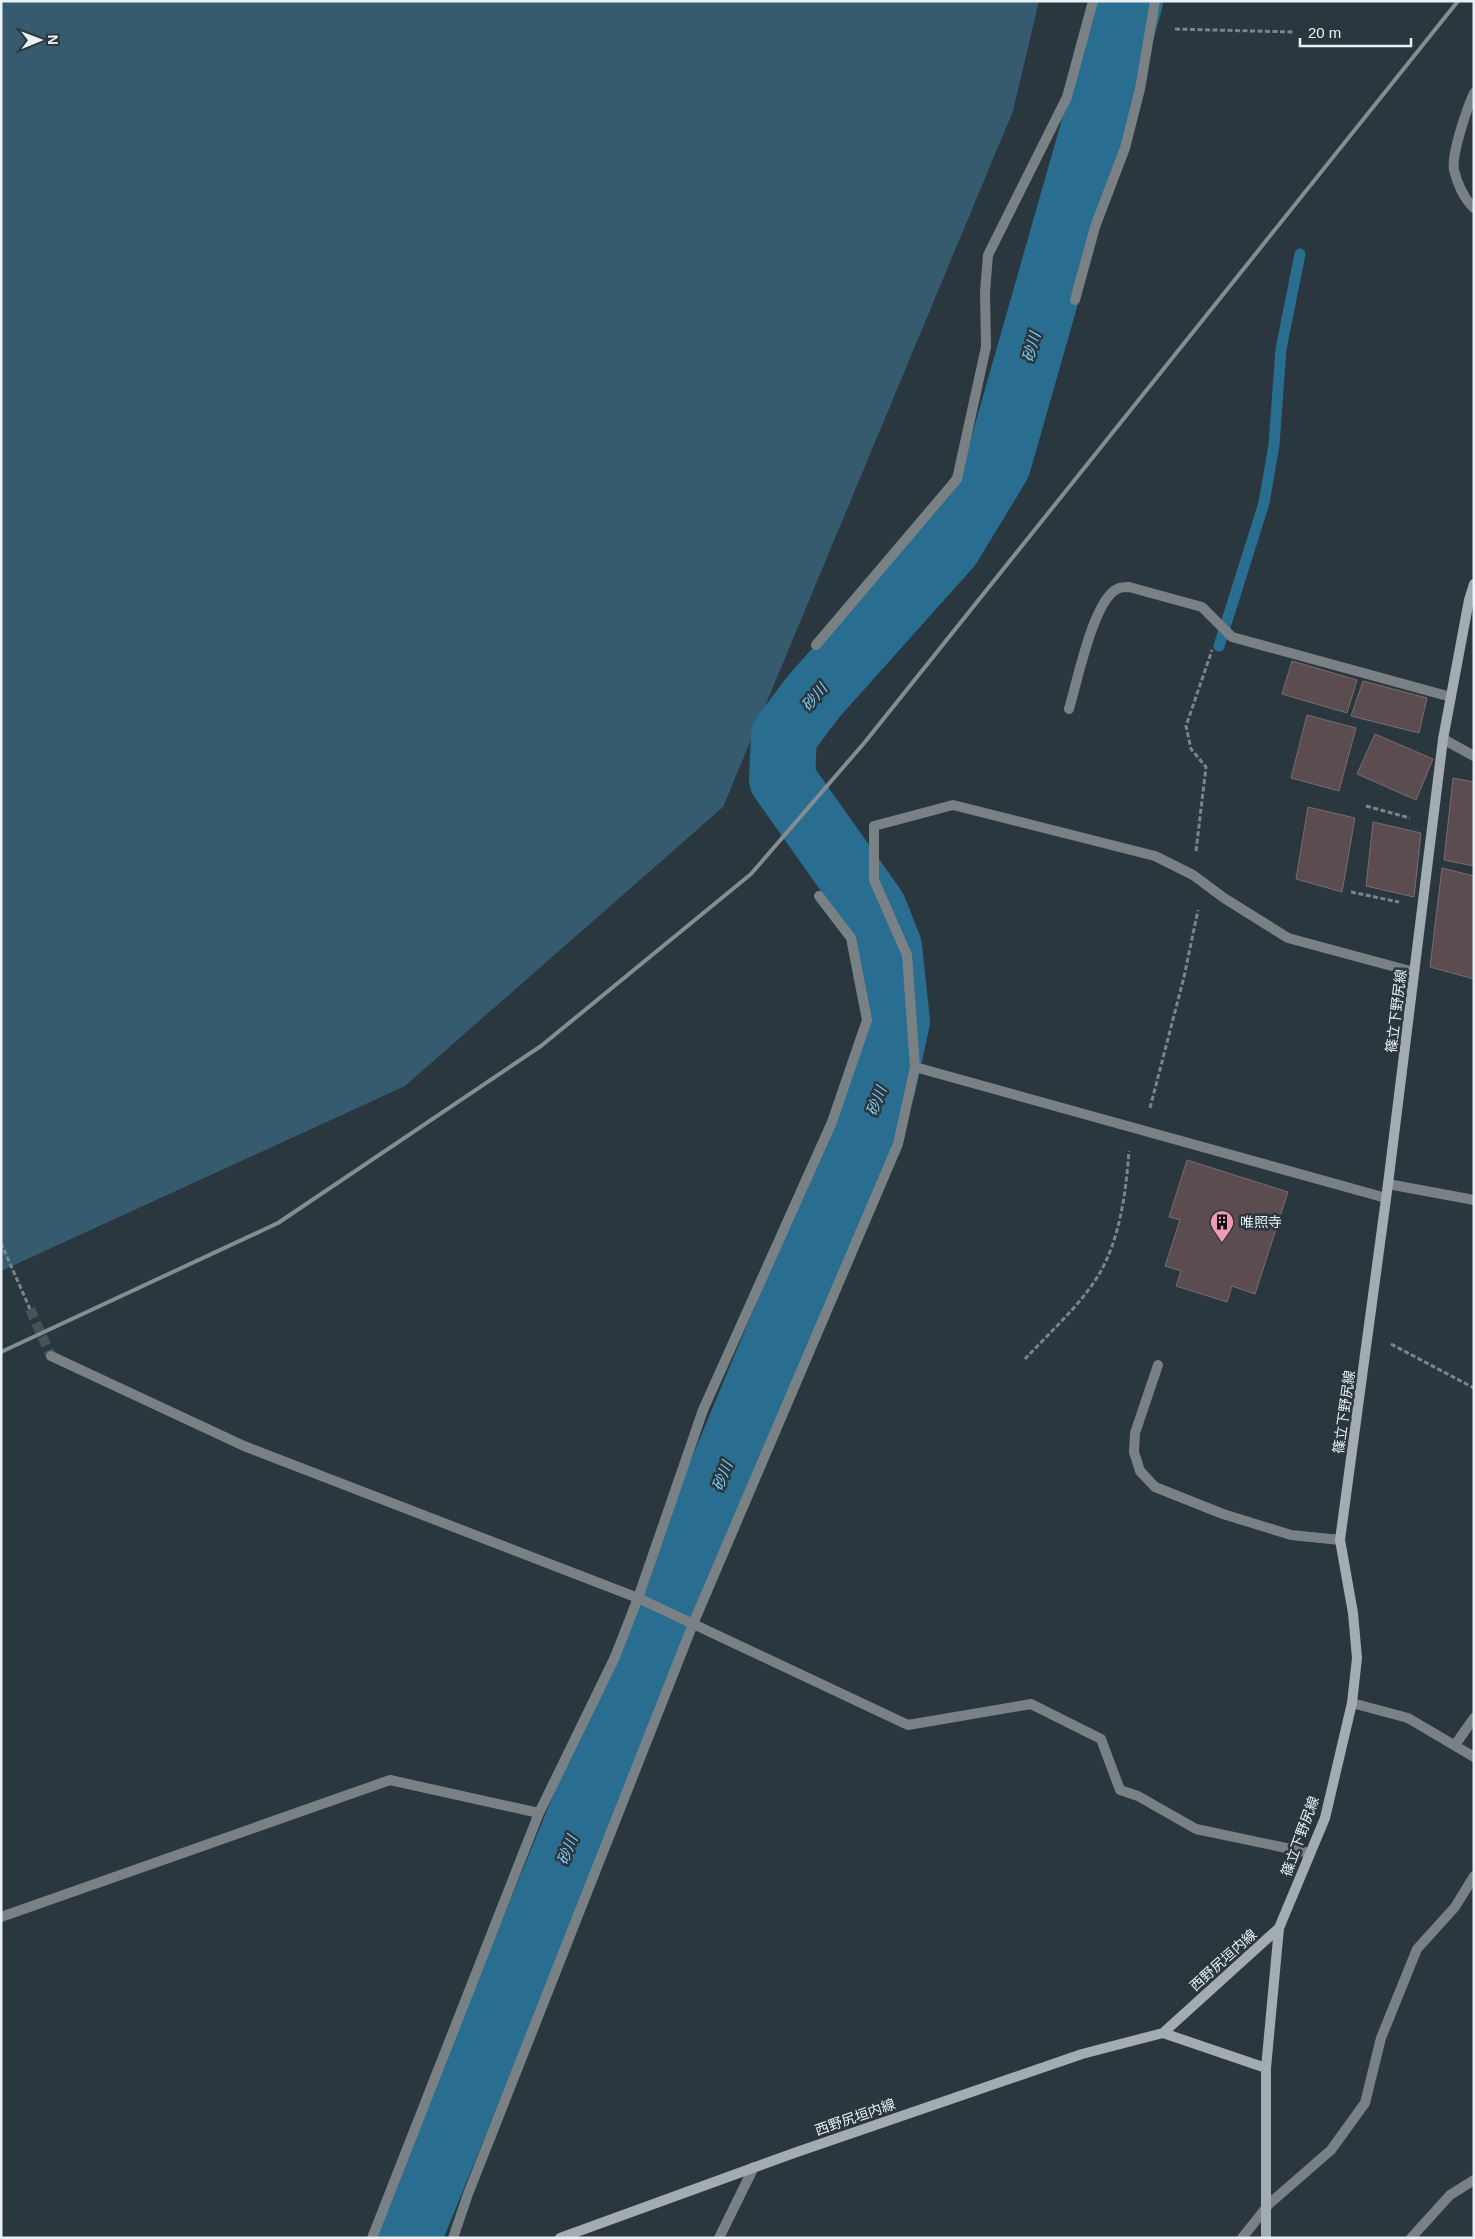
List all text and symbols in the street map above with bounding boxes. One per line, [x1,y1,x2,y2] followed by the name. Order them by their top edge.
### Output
[15,15,65,65] north arrow
[1300,15,1411,47] scale bar
[1308,24,1341,41] text: 20 m
[45,35,61,45] text: N
[1019,328,1044,364] water label: 砂川
[798,679,831,714] water label: 砂川
[1383,968,1409,1054] street label: 篠立下野尻線
[863,1082,890,1118] water label: 砂川
[1209,1209,1235,1243] building icon: 唯照寺
[1240,1214,1282,1230] place label: 唯照寺
[1330,1369,1358,1455] street label: 篠立下野尻線
[708,1457,736,1493] water label: 砂川
[1278,1794,1322,1878] street label: 篠立下野尻線
[553,1831,581,1867] water label: 砂川
[1186,1926,1260,1994] street label: 西野尻垣内線
[813,2096,897,2138] street label: 西野尻垣内線

